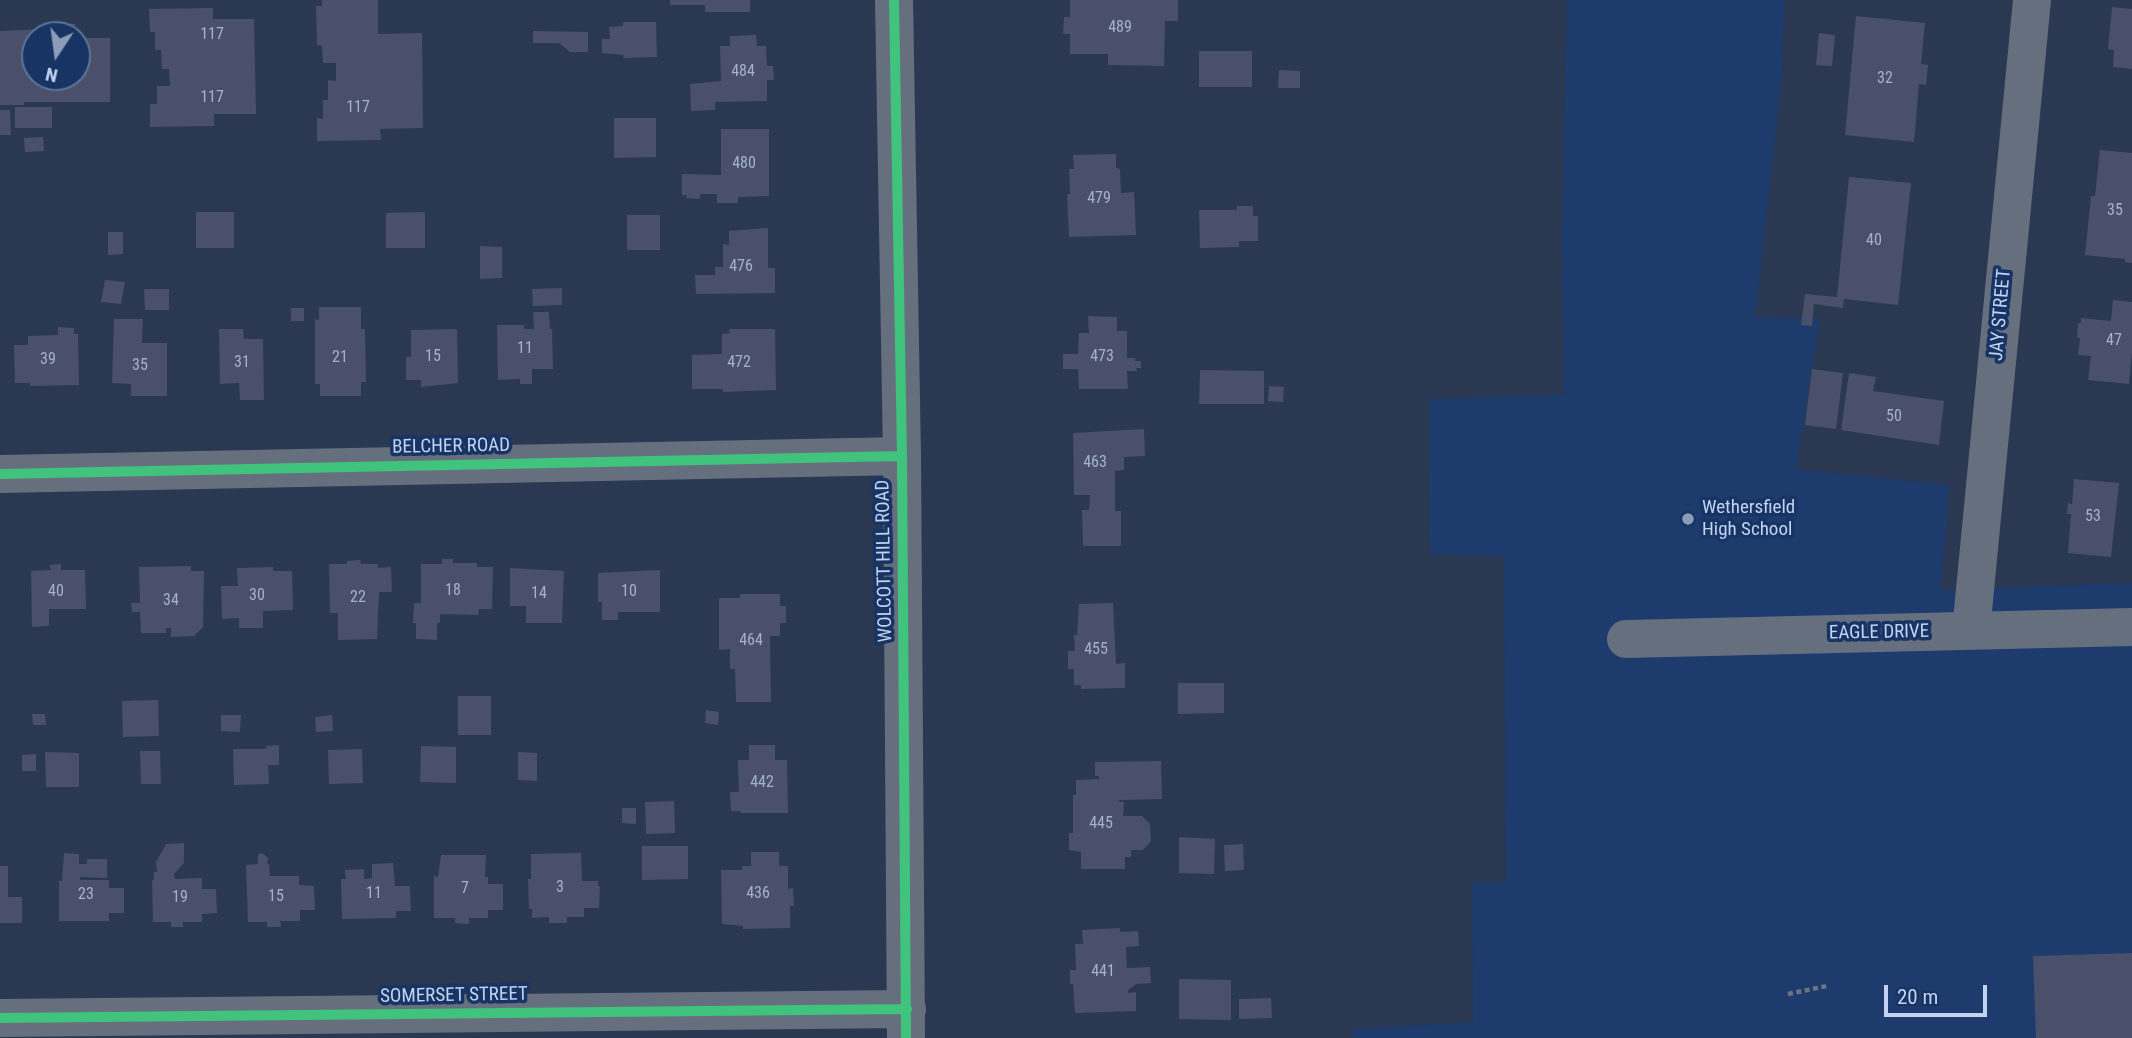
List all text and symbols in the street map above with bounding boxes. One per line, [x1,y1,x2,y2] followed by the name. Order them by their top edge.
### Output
[1108,18,1132,38] house number: 489
[21,21,91,91] north arrow
[200,25,224,45] house number: 117
[43,62,60,88] text: N
[731,62,755,82] house number: 484
[1877,69,1893,89] house number: 32
[200,88,224,108] house number: 117
[346,98,370,118] house number: 117
[732,154,756,174] house number: 480
[1087,189,1111,209] house number: 479
[2107,201,2123,221] house number: 35
[1866,231,1882,251] house number: 40
[729,257,753,277] house number: 476
[1986,268,2016,362] street label: JAY STREET
[2106,331,2122,351] house number: 47
[517,339,533,359] house number: 11
[425,347,441,367] house number: 15
[1090,347,1114,367] house number: 473
[332,348,348,368] house number: 21
[40,350,56,370] house number: 39
[234,353,250,373] house number: 31
[727,353,751,373] house number: 472
[132,356,148,376] house number: 35
[1886,407,1902,427] house number: 50
[392,435,510,459] street label: BELCHER ROAD
[1083,453,1107,473] house number: 463
[872,479,898,643] street label: WOLCOTT HILL ROAD
[1702,497,1795,541] place label: Wethersfield High School
[2085,507,2101,527] house number: 53
[1680,511,1696,527] marker: Wethersfield High School
[445,581,461,601] house number: 18
[48,582,64,602] house number: 40
[621,582,637,602] house number: 10
[531,584,547,604] house number: 14
[249,586,265,606] house number: 30
[350,588,366,608] house number: 22
[163,591,179,611] house number: 34
[1829,621,1929,645] street label: EAGLE DRIVE
[739,631,763,651] house number: 464
[1084,640,1108,660] house number: 455
[750,773,774,793] house number: 442
[1089,814,1113,834] house number: 445
[556,878,564,898] house number: 3
[461,879,469,899] house number: 7
[366,884,382,904] house number: 11
[746,884,770,904] house number: 436
[78,885,94,905] house number: 23
[268,887,284,907] house number: 15
[172,888,188,908] house number: 19
[1091,962,1115,982] house number: 441
[1887,972,1990,1016] scale bar
[380,983,528,1009] street label: SOMERSET STREET
[1897,985,1938,1009] text: 20 m

